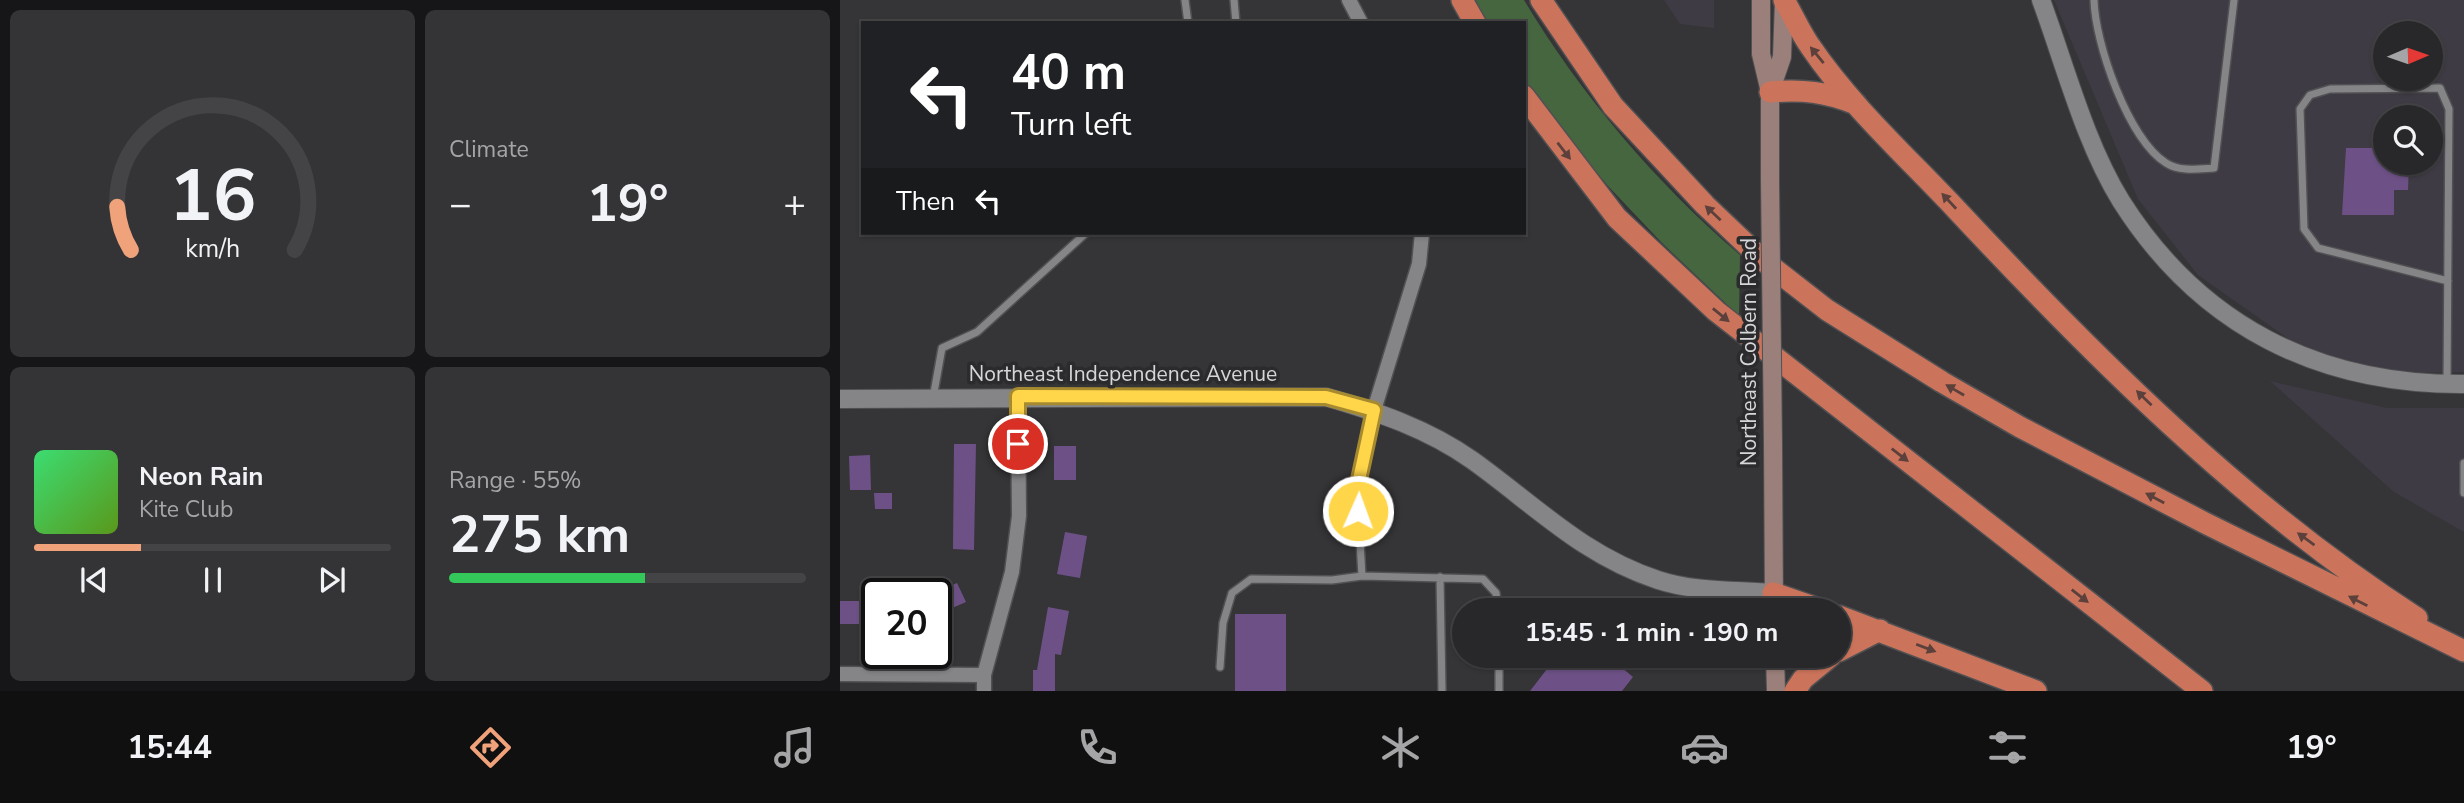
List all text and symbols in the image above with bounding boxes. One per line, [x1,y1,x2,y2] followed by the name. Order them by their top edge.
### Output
[2373,21,2443,91] north arrow
[2373,21,2443,175] map controls
[1011,39,1126,106] text: 40 m
[1810,46,1825,64] one-way arrow
[896,49,987,140] icon: left
[1011,103,1131,146] text: Turn left
[2373,105,2443,175] button: search
[449,134,529,165] text: Climate
[1557,142,1572,160] one-way arrow
[169,146,256,246] text: 16
[586,168,669,239] text: 19°
[449,179,472,230] text: −
[783,179,806,230] text: +
[969,182,1007,220] icon: left
[896,184,955,219] text: Then
[1941,193,1957,210] one-way arrow
[1704,205,1722,221] one-way arrow
[185,231,240,265] text: km/h
[1735,238,1763,466] street label: Northeast Colbern Road
[1712,308,1730,323] one-way arrow
[969,360,1277,388] street label: Northeast Independence Avenue
[1945,384,1965,396] one-way arrow
[2136,390,2153,406] one-way arrow
[988,414,1048,474] pin
[999,425,1037,463] icon: arrive
[1891,448,1909,463] one-way arrow
[139,459,264,494] text: Neon Rain
[449,465,581,496] text: Range · 55%
[1321,474,1395,548] position arrow
[2145,492,2165,503] one-way arrow
[139,494,233,525] text: Kite Club
[449,499,630,570] text: 275 km
[2297,533,2315,547] one-way arrow
[75,561,113,599] icon: previous
[194,561,232,599] icon: pause
[313,561,351,599] icon: next
[861,578,952,669] speed limit sign: 20
[2070,588,2088,603] one-way arrow
[2348,595,2368,606] one-way arrow
[1525,615,1778,650] text: 15:45 · 1 min · 190 m
[1916,643,1937,654] one-way arrow
[466,723,515,772] icon: directions
[770,723,819,772] icon: music
[1073,723,1122,772] icon: phone
[1376,723,1425,772] icon: climate
[1680,723,1729,772] icon: car
[1983,723,2032,772] icon: filters
[127,726,212,769] text: 15:44
[2286,726,2337,769] text: 19°

